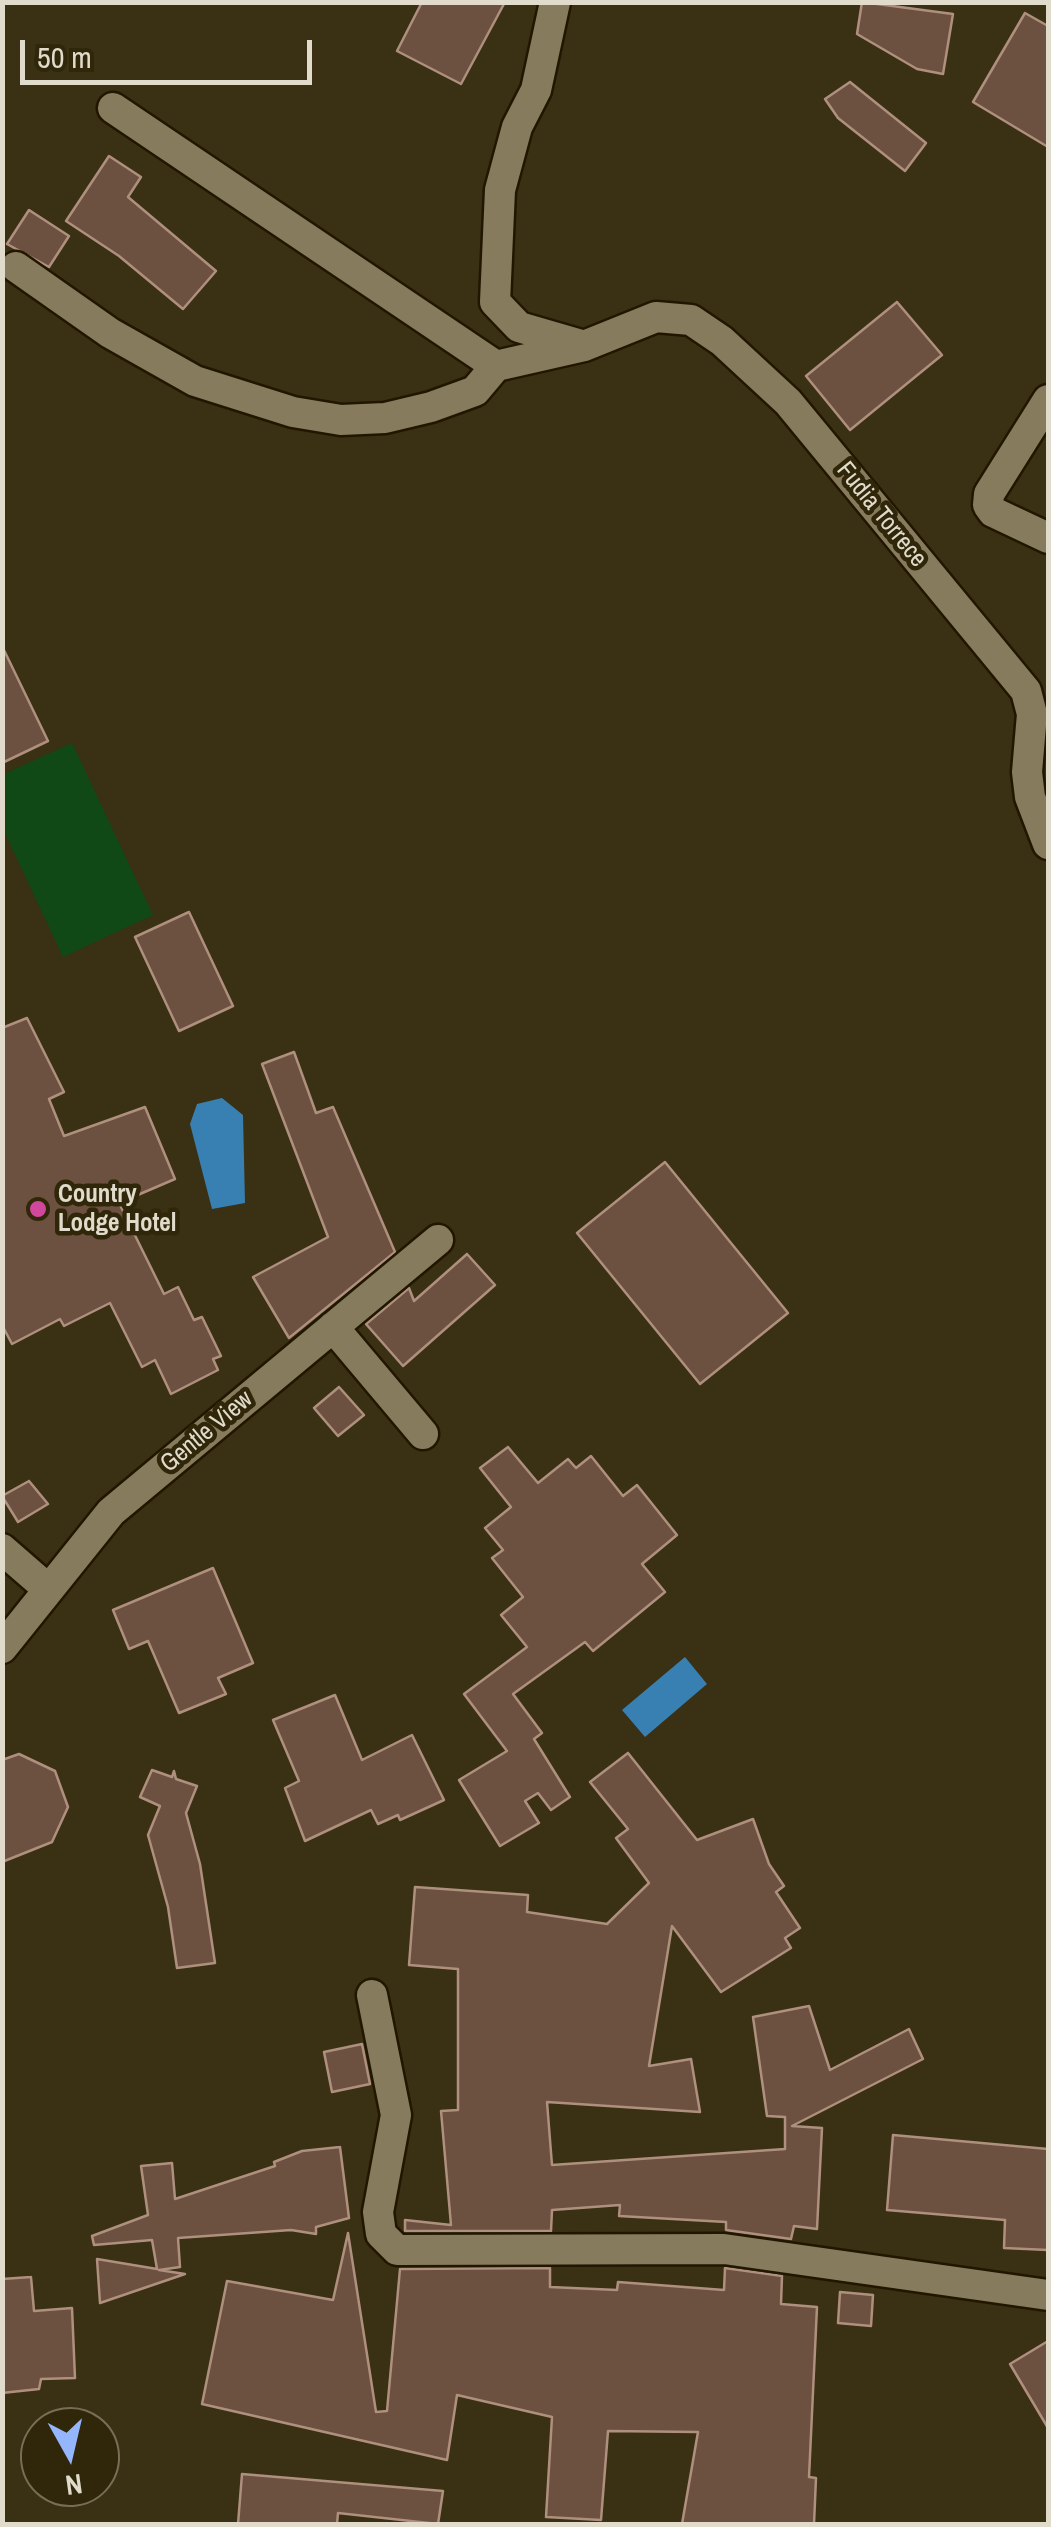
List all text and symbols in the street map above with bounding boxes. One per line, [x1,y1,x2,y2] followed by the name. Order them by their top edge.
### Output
[25,20,318,82] scale bar
[37,37,92,77] text: 50 m
[830,456,932,574] street label: Fudia Torrece
[58,1180,176,1239] place label: Country Lodge Hotel
[27,1198,49,1220] marker: Country Lodge Hotel
[155,1385,259,1479] street label: Gentle View
[20,2407,120,2507] north arrow
[63,2465,85,2505] text: N

